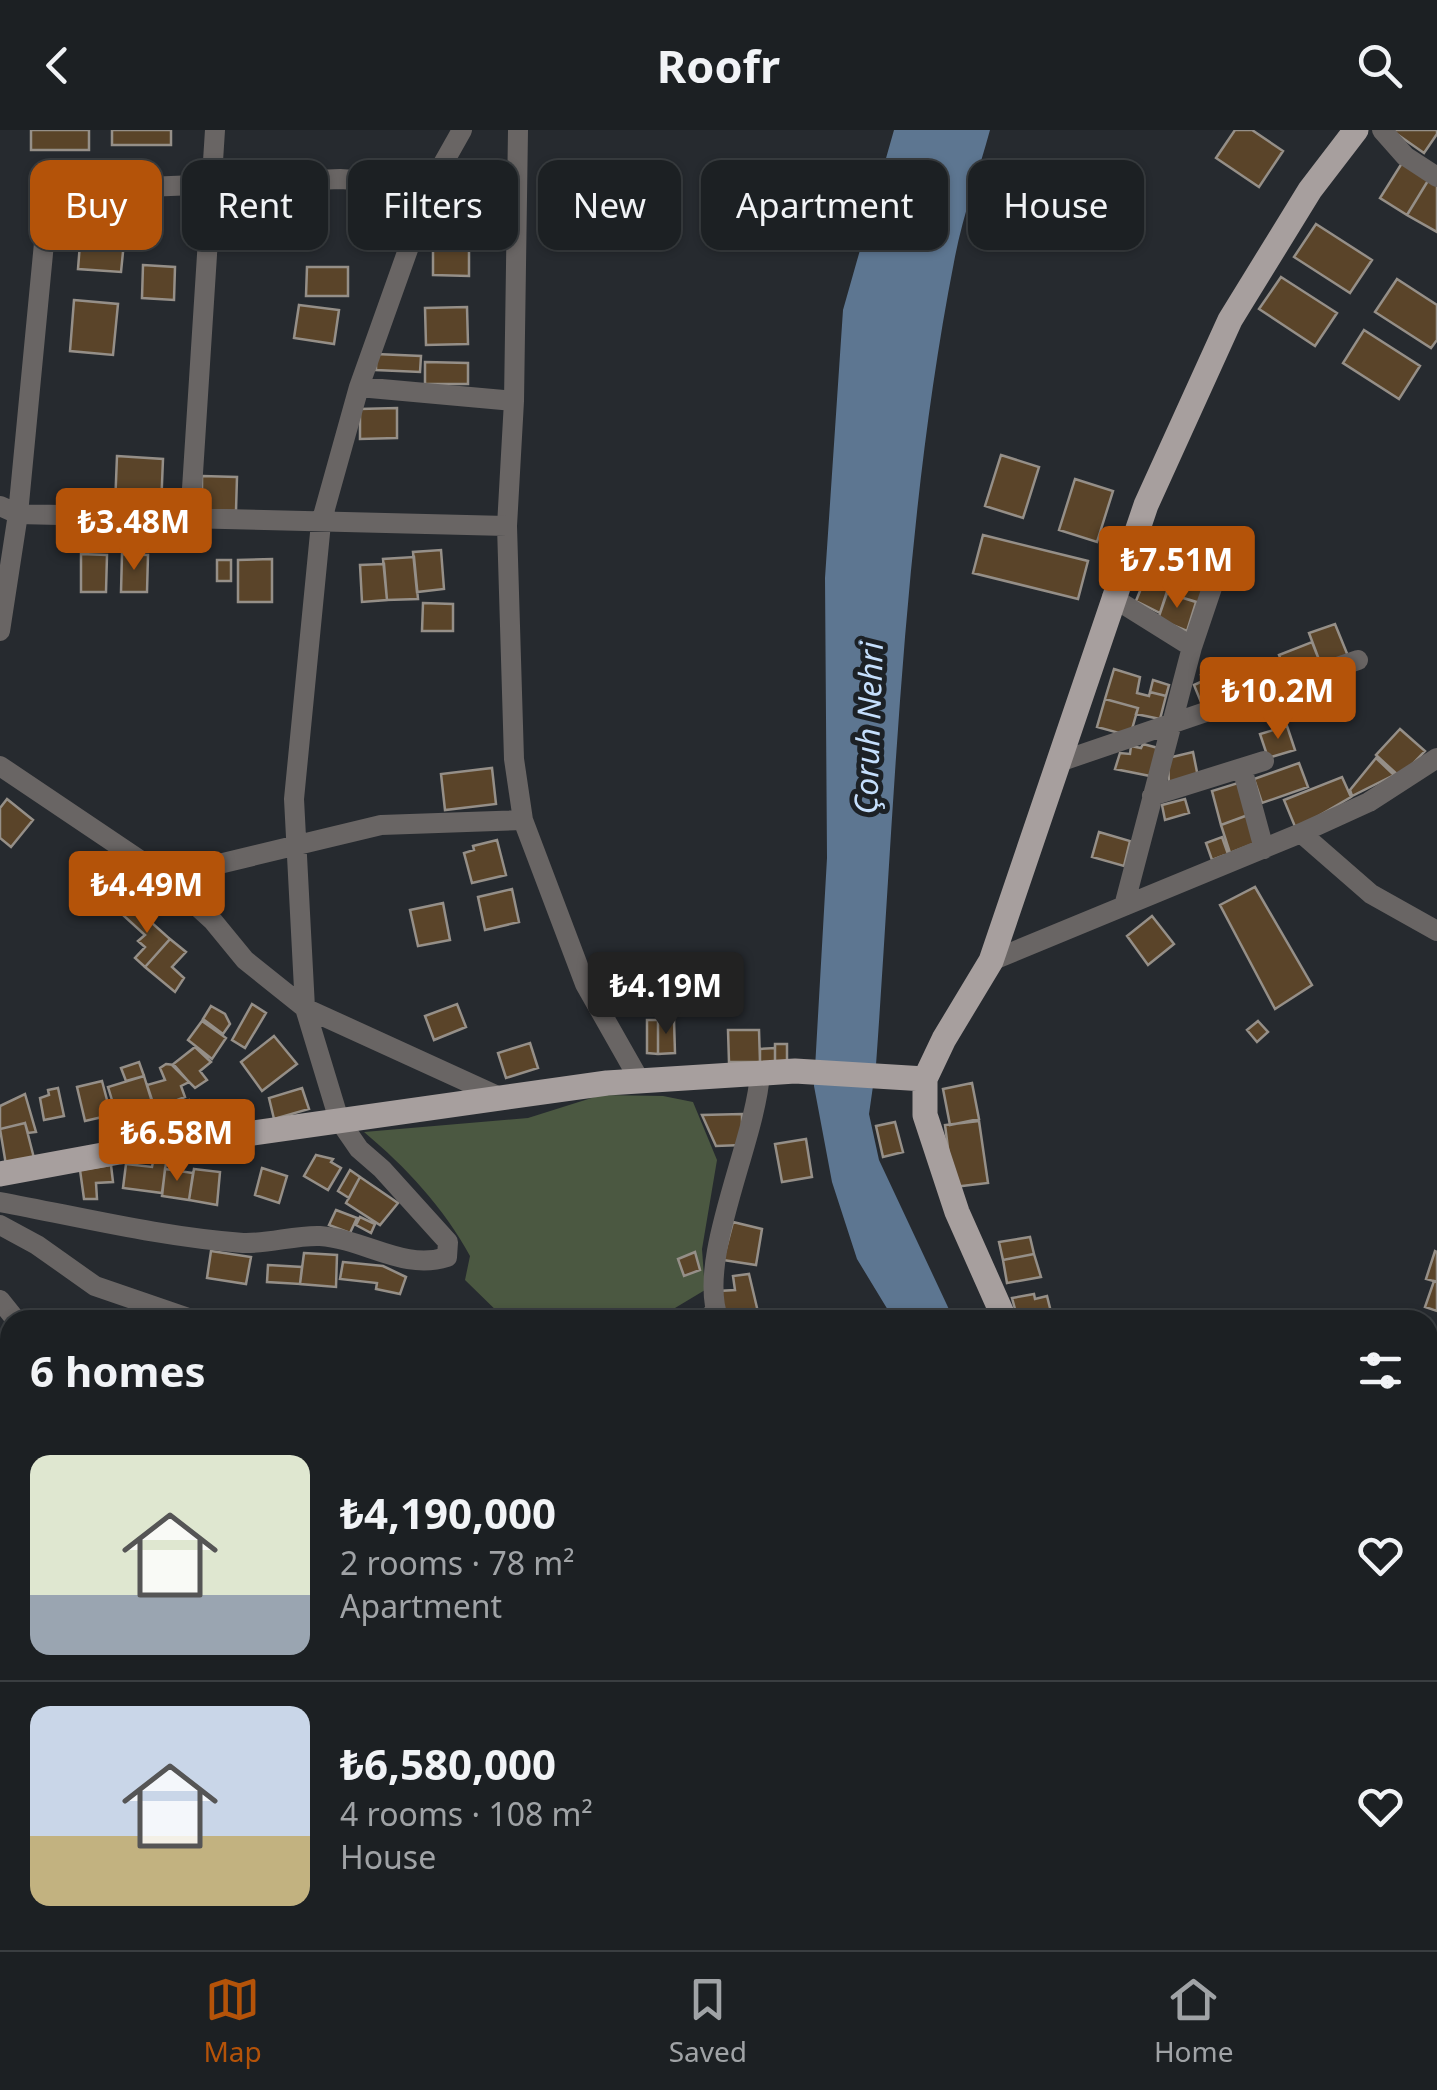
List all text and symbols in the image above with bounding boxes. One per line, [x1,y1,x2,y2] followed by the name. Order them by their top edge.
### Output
[657,35,780,96] text: Roofr
[30,38,85,93] icon: back
[1352,38,1407,93] icon: search
[30,160,162,250] chip: Buy
[182,160,328,250] chip: Rent
[348,160,518,250] chip: Filters
[538,160,681,250] chip: New
[701,160,948,250] chip: Apartment
[968,160,1144,250] chip: House
[53,488,215,573] pin: ₺3.48M
[78,499,190,542] text: ₺3.48M
[1096,526,1258,611] pin: ₺7.51M
[1121,537,1233,580] text: ₺7.51M
[843,640,892,815] water label: Çoruh Nehri
[1197,657,1359,742] pin: ₺10.2M
[1222,668,1334,711] text: ₺10.2M
[66,851,228,936] pin: ₺4.49M
[91,862,203,905] text: ₺4.49M
[585,952,747,1037] pin: ₺4.19M
[610,963,722,1006] text: ₺4.19M
[96,1099,258,1184] pin: ₺6.58M
[121,1110,233,1153] text: ₺6.58M
[30,1342,206,1399] text: 6 homes
[1353,1343,1408,1398] icon: filters
[340,1484,556,1541] text: ₺4,190,000
[110,1495,230,1615] icon: home
[1353,1528,1408,1583] icon: heart
[340,1541,574,1584] text: 2 rooms · 78 m²
[340,1584,502,1627] text: Apartment
[340,1735,556,1792] text: ₺6,580,000
[110,1746,230,1866] icon: home
[1353,1779,1408,1834] icon: heart
[340,1792,593,1835] text: 4 rooms · 108 m²
[340,1835,436,1878] text: House
[203,1972,262,2070] tab: Map
[669,1972,747,2070] tab: Saved
[1154,1972,1234,2070] tab: Home

